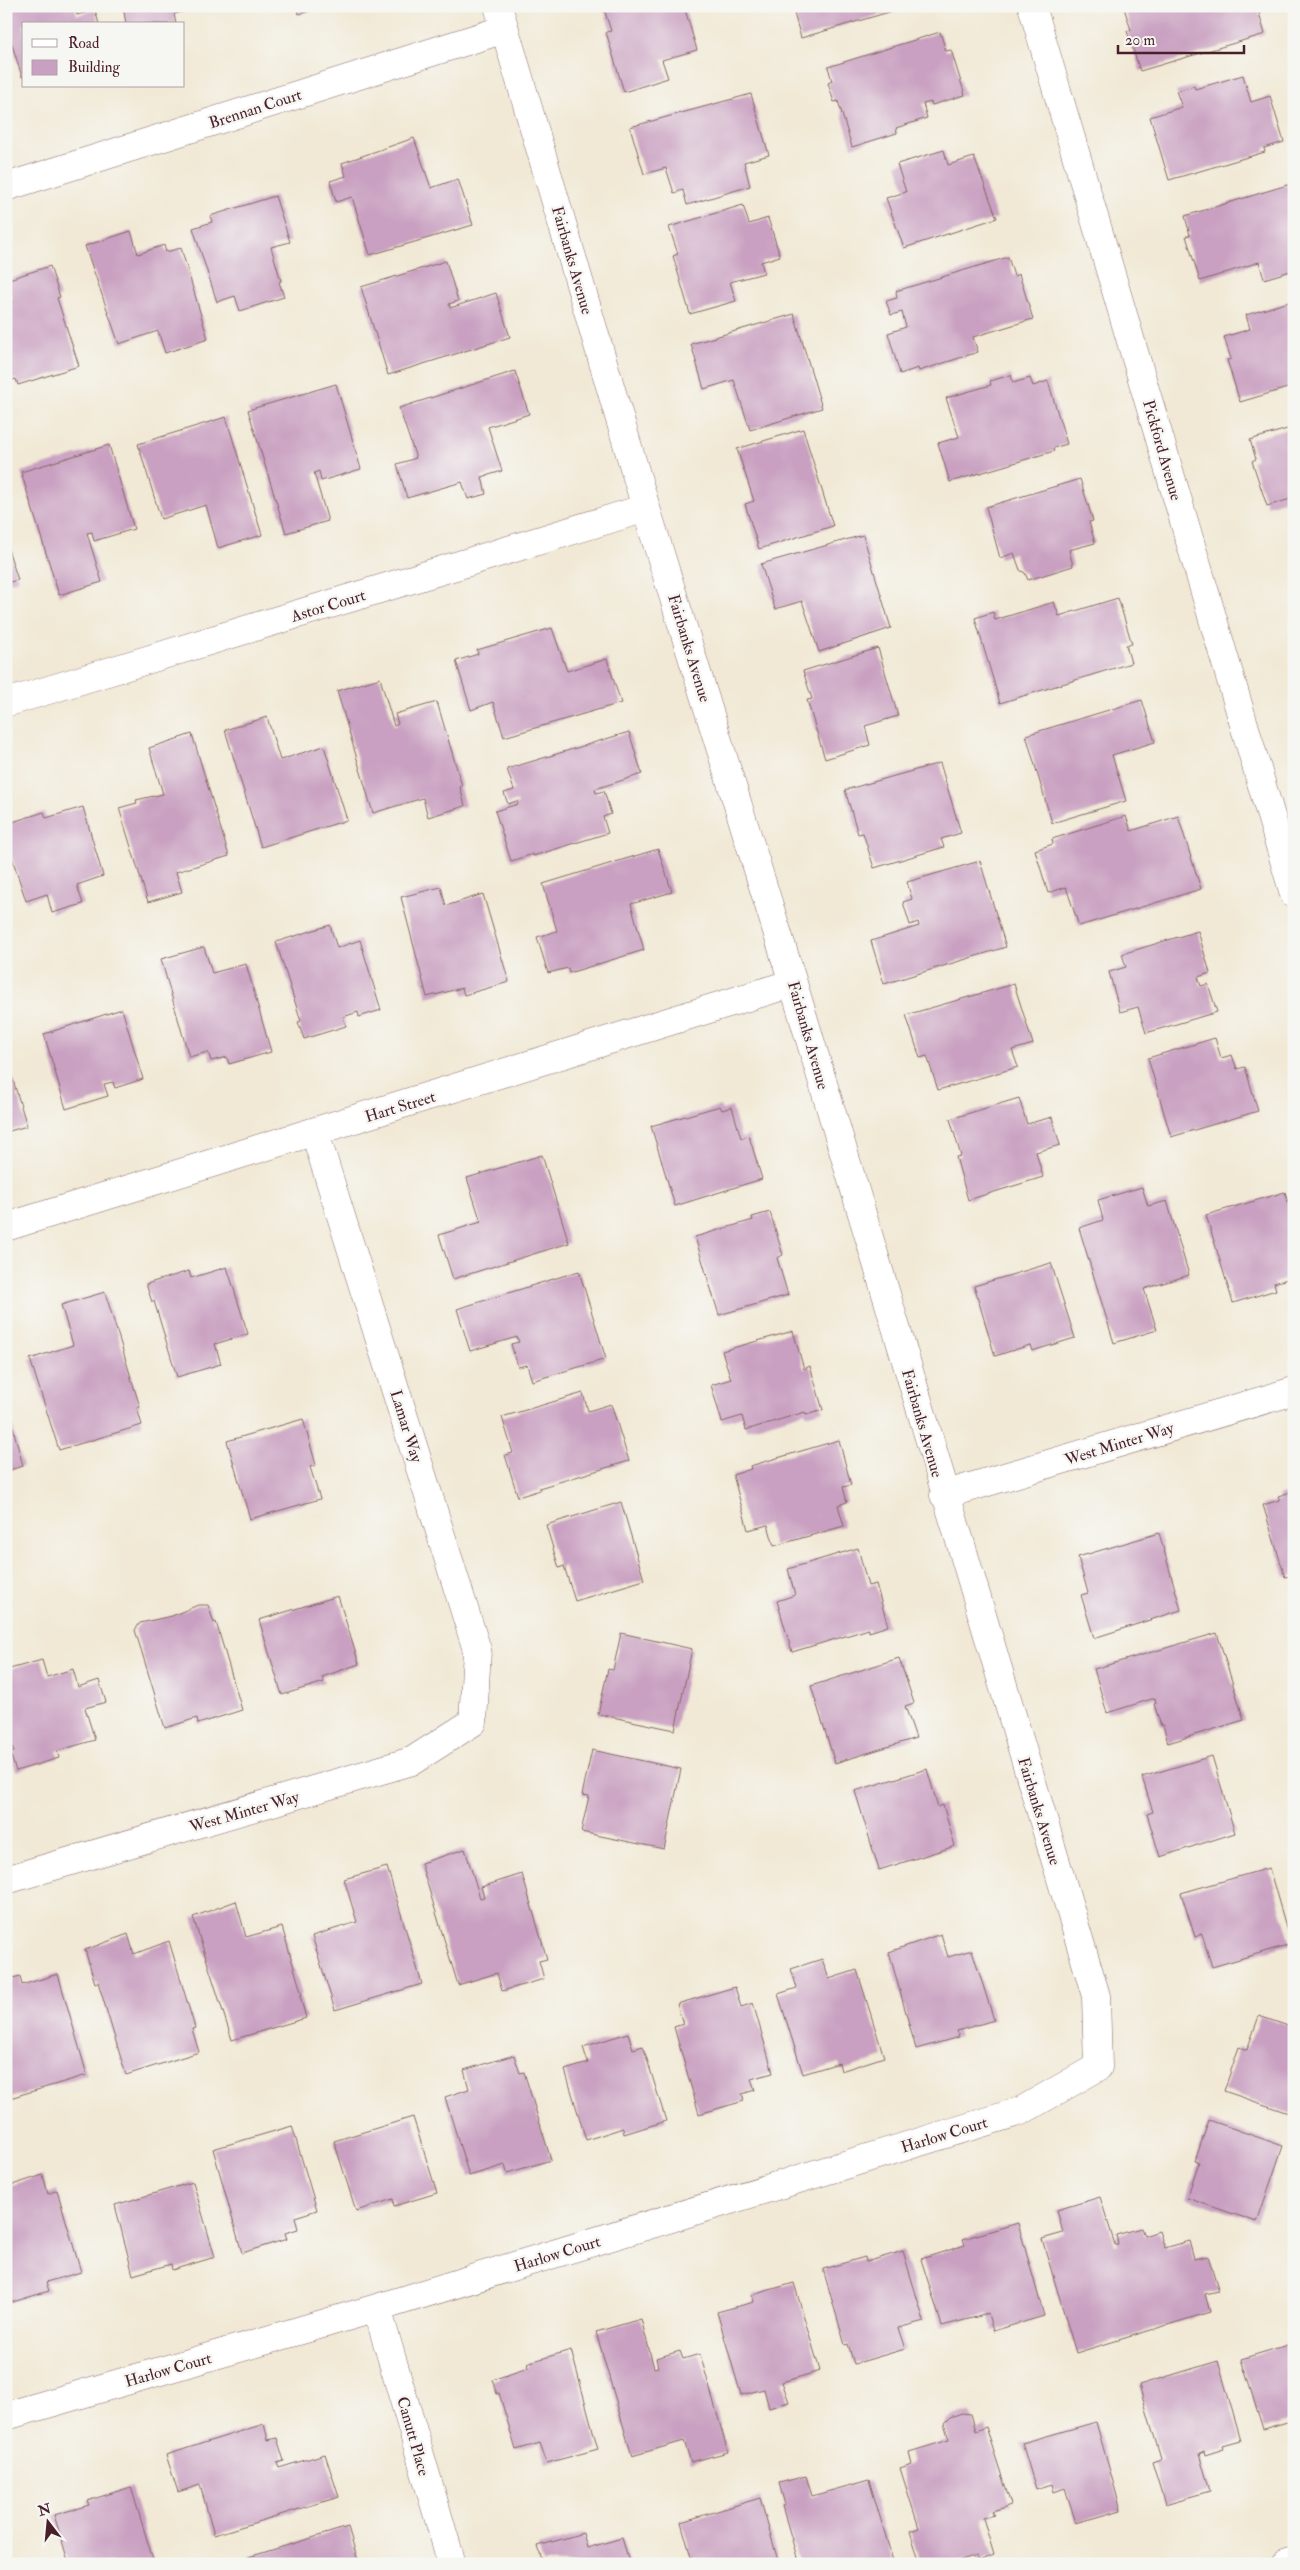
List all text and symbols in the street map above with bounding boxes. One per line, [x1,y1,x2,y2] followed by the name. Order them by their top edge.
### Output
[22,22,185,88] legend
[1118,22,1244,54] scale bar
[1125,31,1155,50] text: 20 m
[68,34,100,53] text: Road
[68,58,120,77] text: Building
[206,85,304,133] street label: Brennan Court
[547,204,597,317] street label: Fairbanks Avenue
[1138,398,1186,503] street label: Pickford Avenue
[288,585,368,627] street label: Astor Court
[663,592,715,705] street label: Fairbanks Avenue
[783,979,833,1092] street label: Fairbanks Avenue
[363,1087,438,1127] street label: Hart Street
[897,1367,947,1480] street label: Fairbanks Avenue
[386,1388,427,1466] street label: Lamar Way
[1061,1418,1177,1470] street label: West Minter Way
[1013,1755,1065,1868] street label: Fairbanks Avenue
[186,1787,302,1837] street label: West Minter Way
[899,2112,990,2158] street label: Harlow Court
[512,2231,603,2277] street label: Harlow Court
[123,2348,214,2392] street label: Harlow Court
[392,2394,434,2479] street label: Canutt Place
[22,2498,72,2548] north arrow
[35,2500,53,2520] text: N

